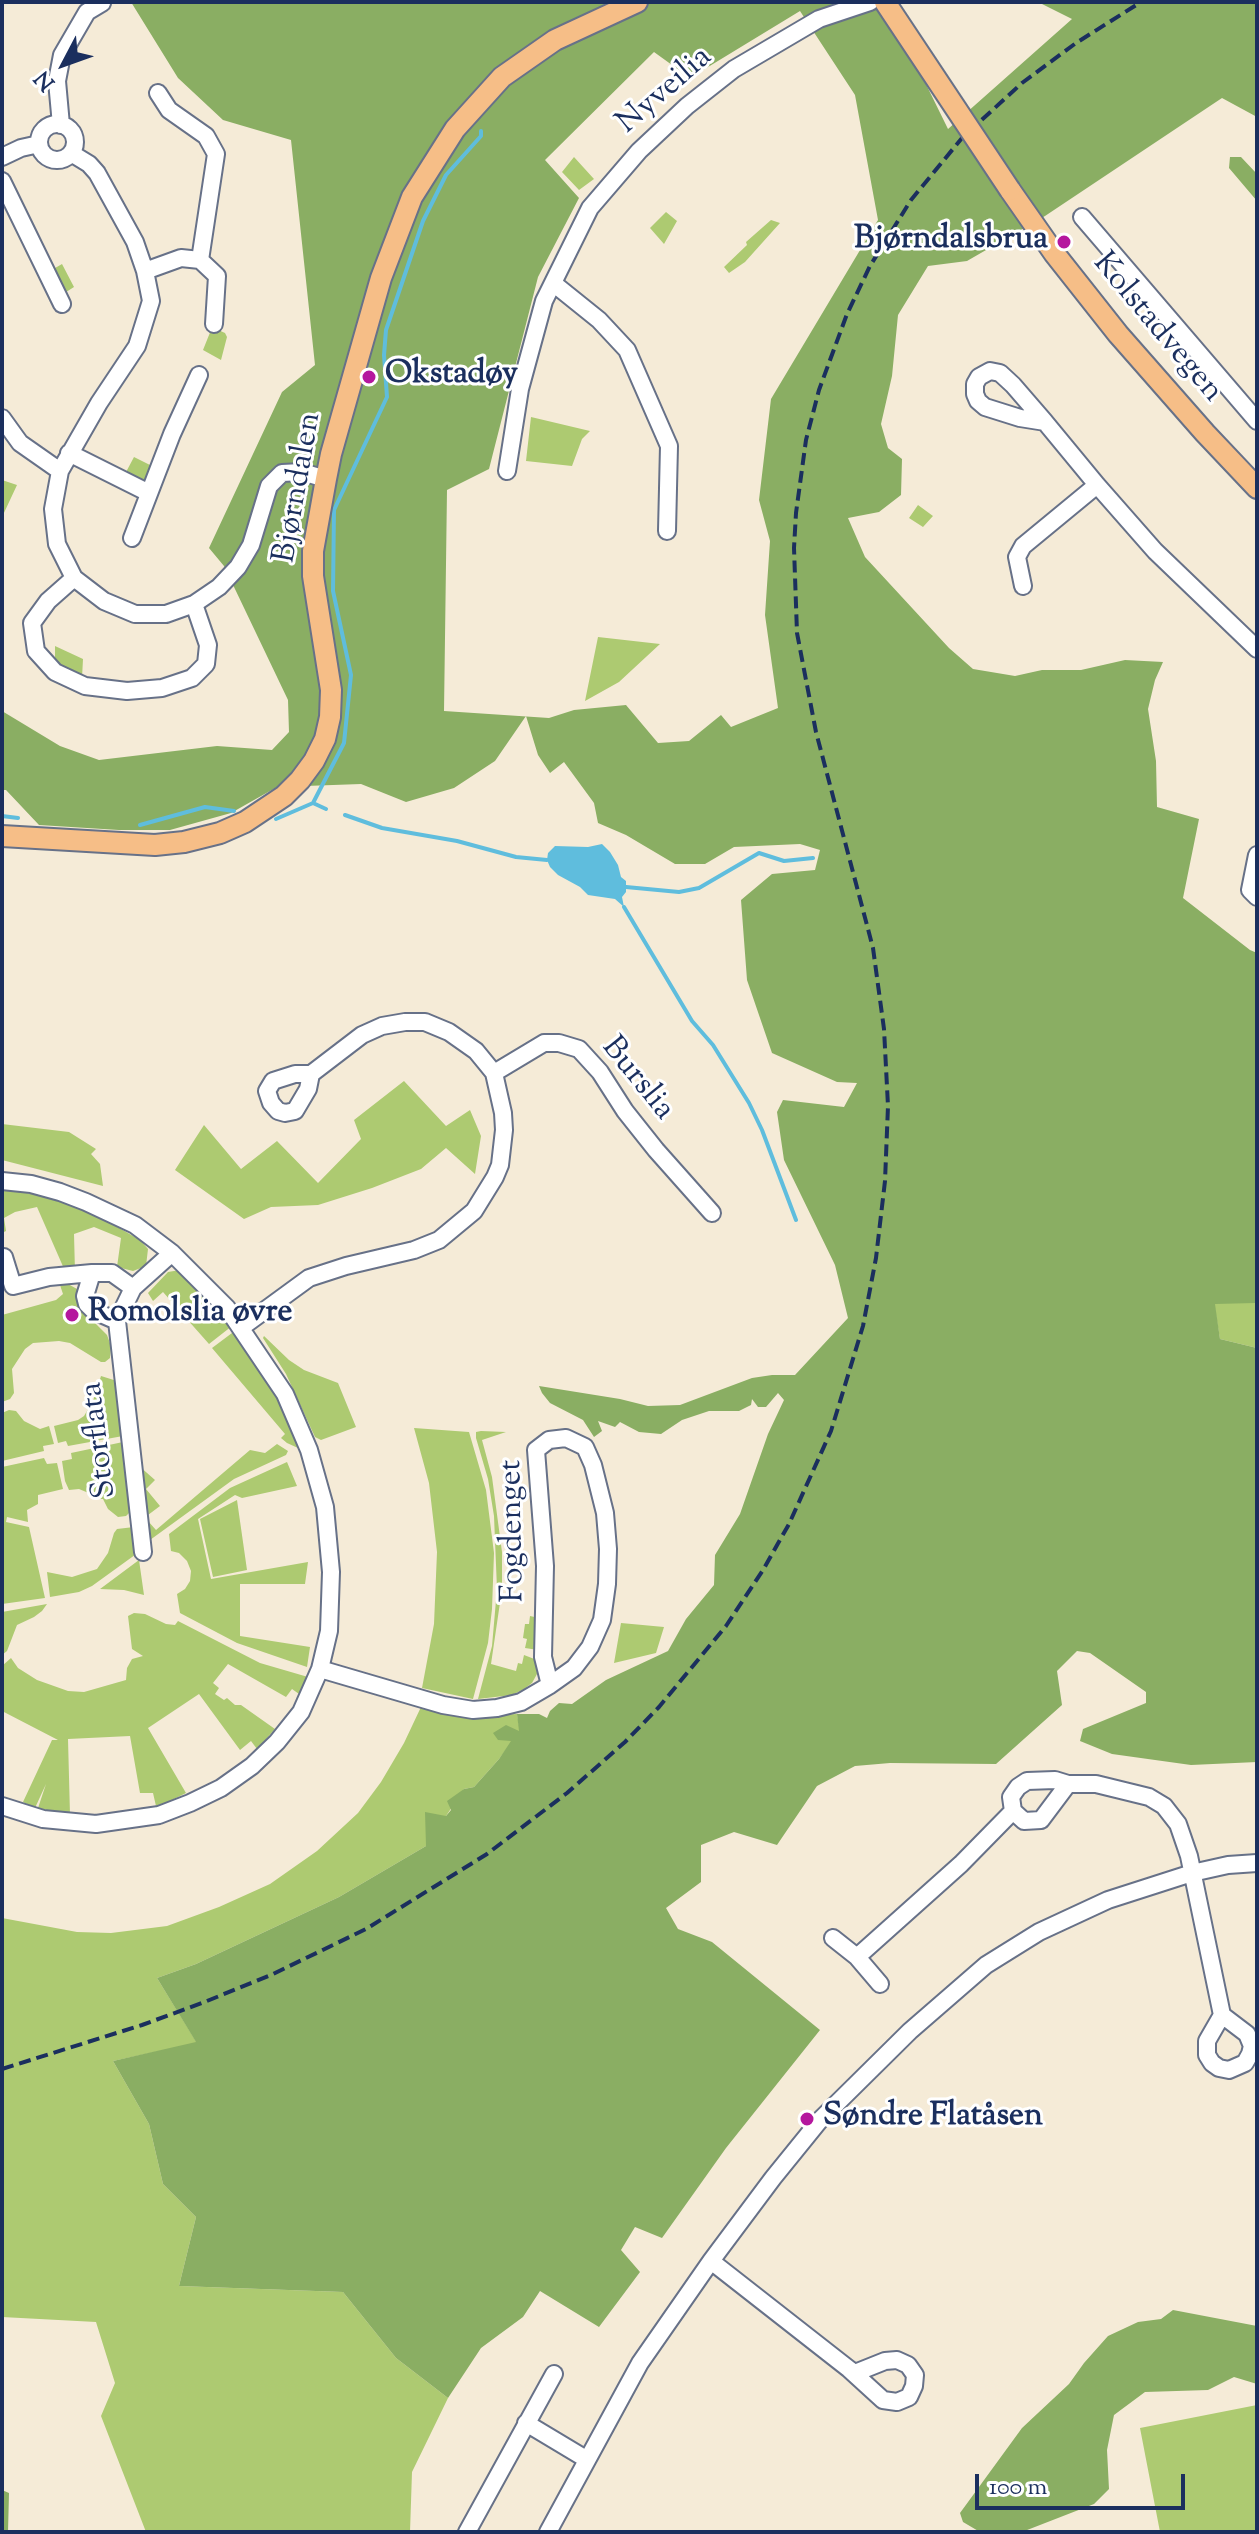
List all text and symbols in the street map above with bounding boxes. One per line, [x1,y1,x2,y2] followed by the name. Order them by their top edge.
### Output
[24,24,104,104] north arrow
[610,40,722,144] street label: Nyveilia
[28,63,64,97] text: N
[854,223,1048,261] place label: Bjørndalsbrua
[1055,233,1073,251] marker: Bjørndalsbrua
[1082,246,1230,412] street label: Kolstadvegen
[385,358,518,396] place label: Okstadøy
[360,368,378,386] marker: Okstadøy
[268,410,332,566] street label: Bjørndalen
[591,1031,681,1129] street label: Burslia
[88,1296,292,1334] place label: Romolslia øvre
[63,1306,81,1324] marker: Romolslia øvre
[75,1380,127,1500] street label: Storflata
[495,1459,535,1603] street label: Fogdenget
[823,2100,1043,2138] place label: Søndre Flatåsen
[798,2110,816,2128] marker: Søndre Flatåsen
[979,2458,1189,2508] scale bar
[989,2471,1047,2505] text: 100 m

